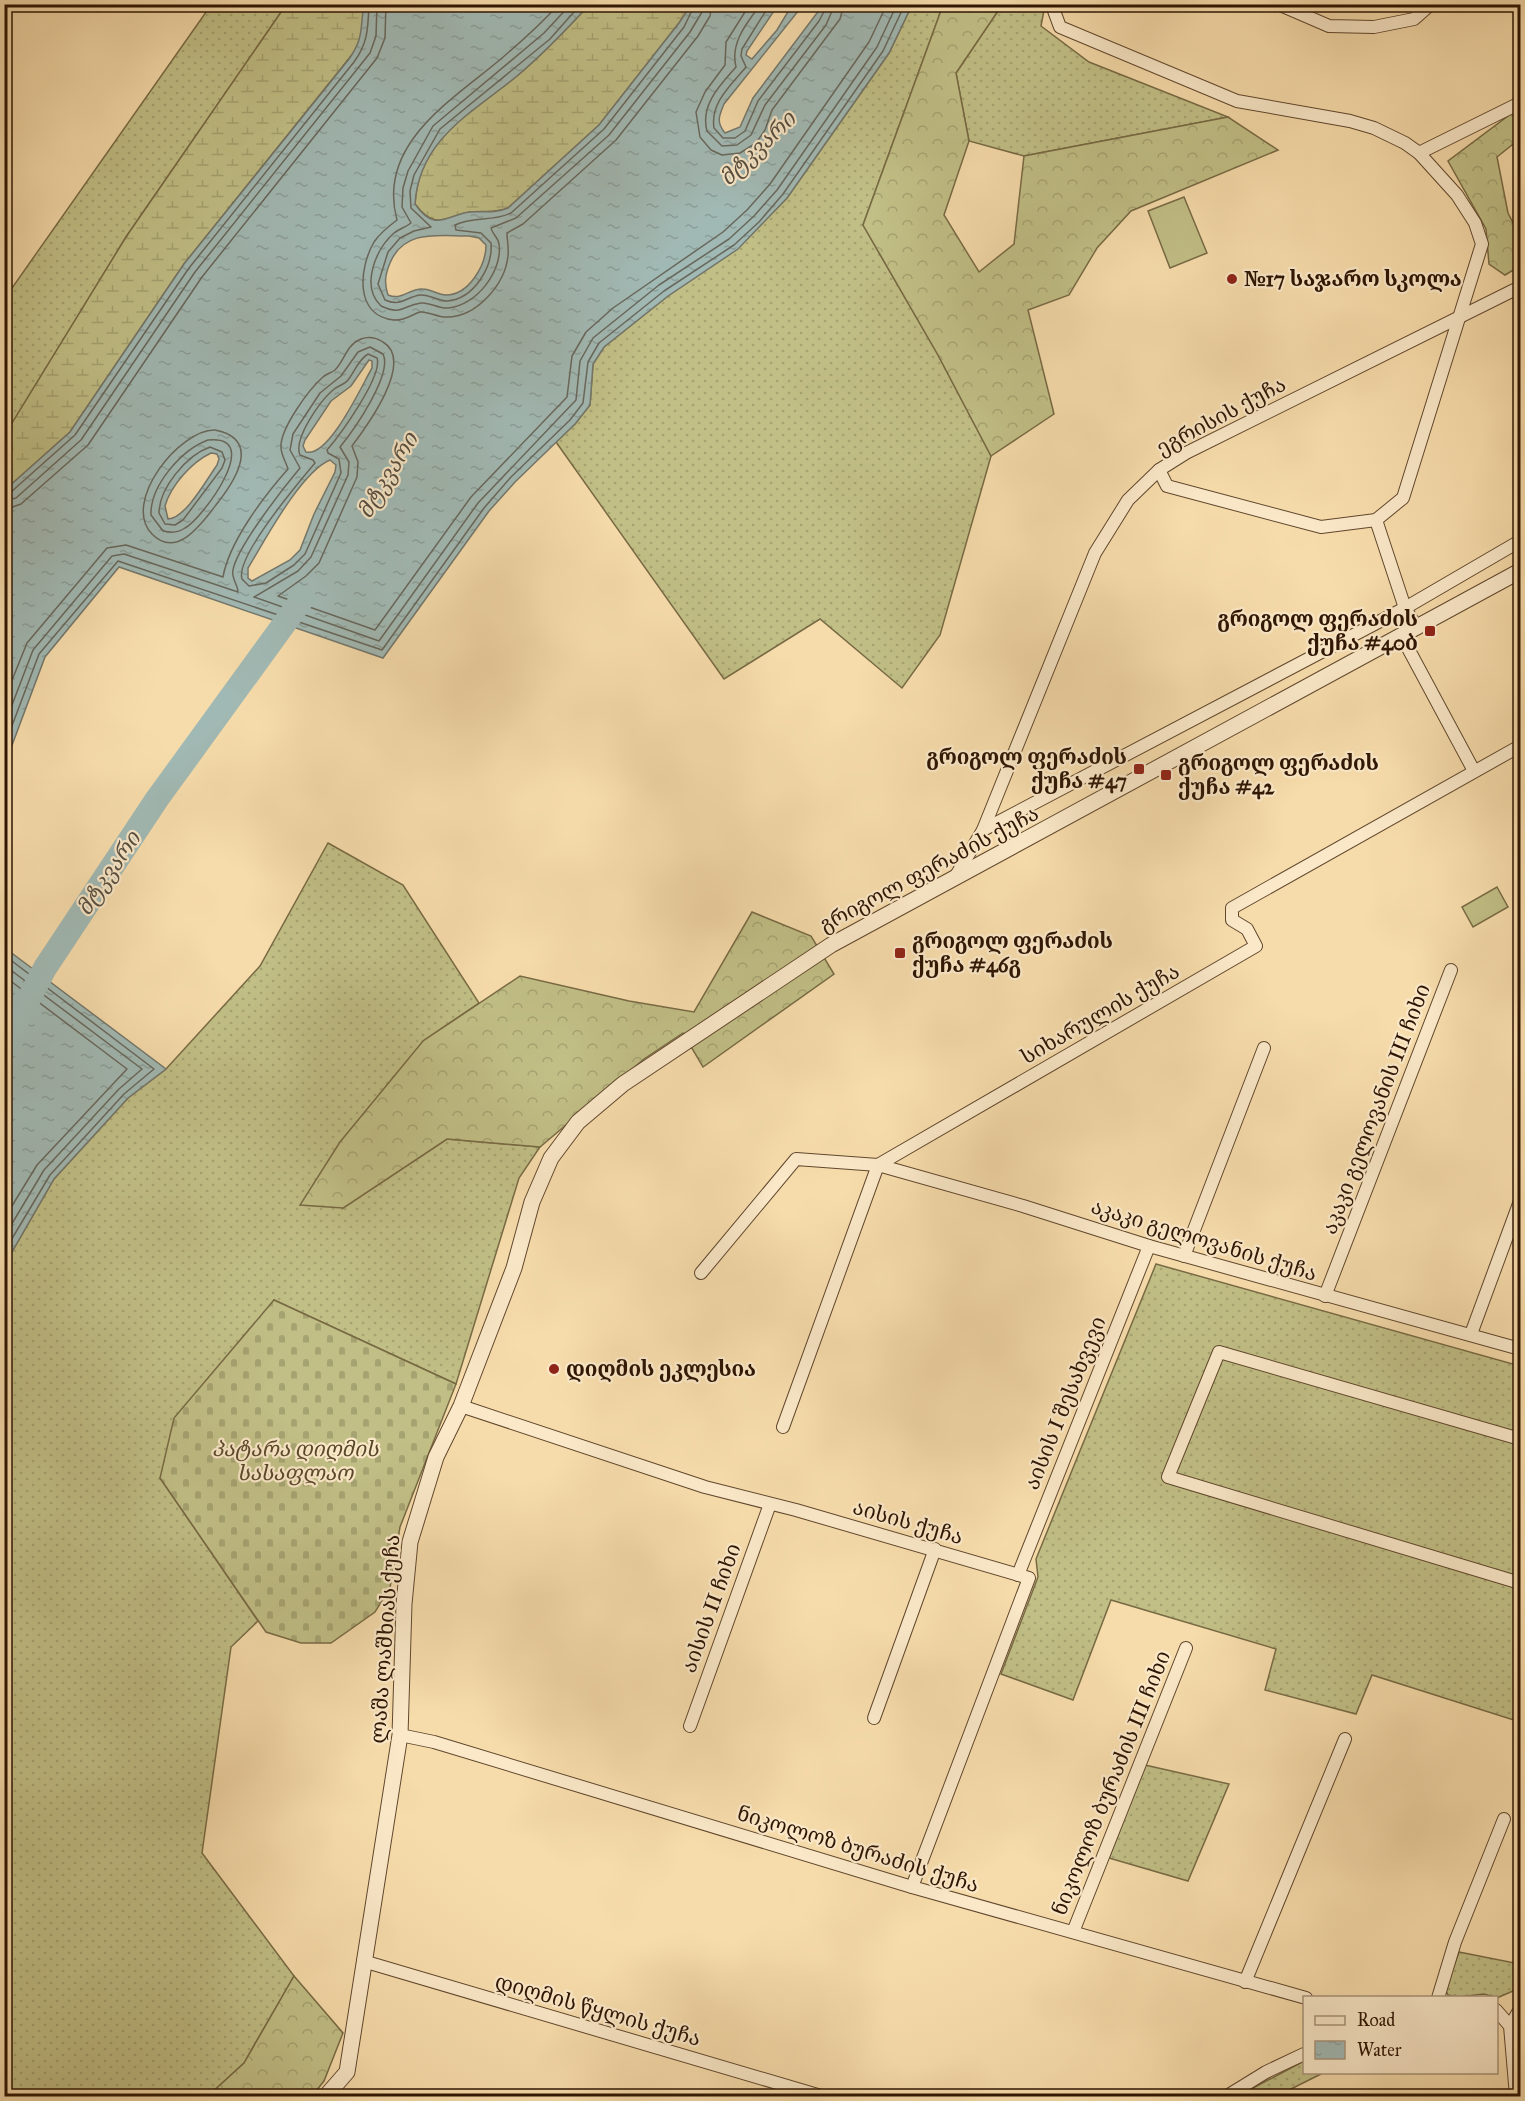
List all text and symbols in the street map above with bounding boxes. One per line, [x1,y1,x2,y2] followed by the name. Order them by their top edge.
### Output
[714,104,802,191] water label: მტკვარი
[1244,266,1462,292] place label: №17 საჯარო სკოლა
[1225,272,1239,286] marker: №17 საჯარო სკოლა
[1152,371,1290,461] street label: ეგრისის ქუჩა
[351,426,424,523] water label: მტკვარი
[1217,606,1418,656] place label: გრიგოლ ფერაძის ქუჩა #40ბ
[1423,624,1437,638] marker: გრიგოლ ფერაძის ქუჩა #40ბ
[926,744,1127,794] place label: გრიგოლ ფერაძის ქუჩა #47
[1178,750,1379,800] place label: გრიგოლ ფერაძის ქუჩა #42
[1132,762,1146,776] marker: გრიგოლ ფერაძის ქუჩა #47
[1159,768,1173,782] marker: გრიგოლ ფერაძის ქუჩა #42
[815,800,1043,938] street label: გრიგოლ ფერაძის ქუჩა
[71,825,147,920] water label: მტკვარი
[912,928,1113,978] place label: გრიგოლ ფერაძის ქუჩა #46გ
[893,946,907,960] marker: გრიგოლ ფერაძის ქუჩა #46გ
[1016,958,1184,1070] street label: სიხარულის ქუჩა
[1316,980,1436,1238] street label: აკაკი გელოვანის III ჩიხი
[1088,1193,1320,1287] street label: აკაკი გელოვანის ქუჩა
[1018,1313,1112,1493] street label: აისის I შესახვევი
[566,1356,756,1382] place label: დიღმის ეკლესია
[547,1362,561,1376] marker: დიღმის ეკლესია
[212,1436,379,1486] park label: პატარა დიღმის სასაფლაო
[850,1494,966,1550] street label: აისის ქუჩა
[365,1533,405,1745] street label: ლაშა ლაშხიას ქუჩა
[676,1540,746,1676] street label: აისის II ჩიხი
[1046,1647,1176,1919] street label: ნიკოლოზ ბურაძის III ჩიხი
[734,1800,982,1898] street label: ნიკოლოზ ბურაძის ქუჩა
[492,1968,704,2052] street label: დიღმის წყლის ქუჩა
[1303,1996,1498,2074] legend
[1357,2009,1395,2031] text: Road
[1357,2039,1402,2061] text: Water

